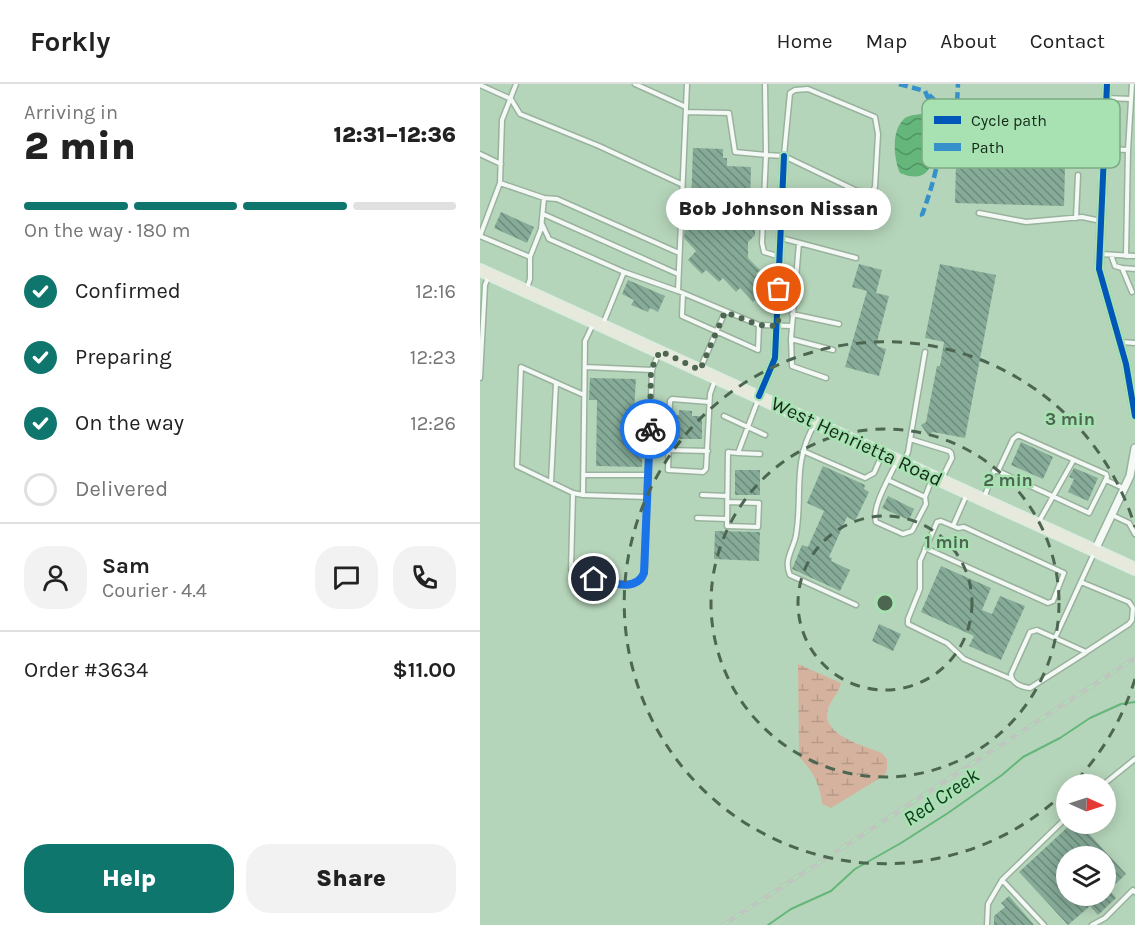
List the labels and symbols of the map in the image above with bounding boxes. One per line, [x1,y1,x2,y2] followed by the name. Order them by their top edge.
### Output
[922,99,1120,168] legend
[971,111,1047,130] text: Cycle path
[971,138,1004,157] text: Path
[666,187,892,229] callout: Bob Johnson Nissan
[753,263,804,314] pin
[768,392,946,491] street label: West Henrietta Road
[620,399,680,459] courier
[1045,408,1095,430] text: 3 min
[983,469,1033,491] text: 2 min
[924,531,970,553] text: 1 min
[568,553,619,604] pin
[875,593,895,613] centre of rings
[899,763,984,831] water label: Red Creek
[1056,774,1116,834] north arrow

